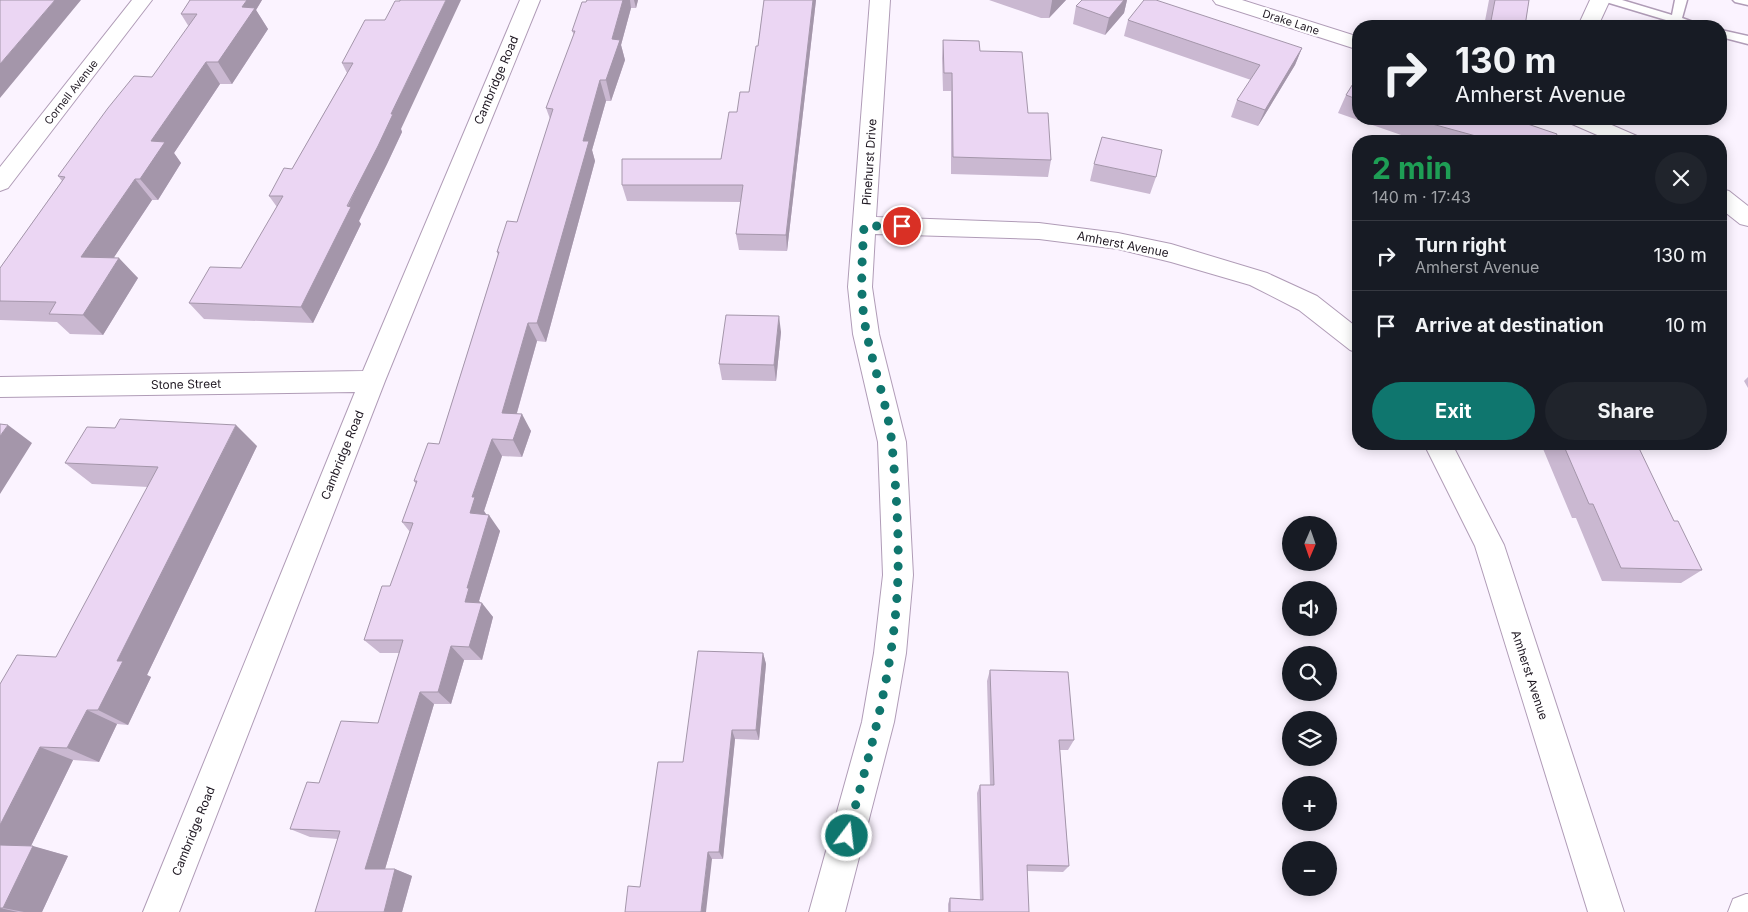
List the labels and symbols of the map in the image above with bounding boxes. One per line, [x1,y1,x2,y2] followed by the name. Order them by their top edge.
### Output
[1261,6,1321,38] street label: Drake Lane
[471,33,521,127] street label: Cambridge Road
[41,57,101,127] street label: Cornell Avenue
[858,118,880,206] street label: Pinehurst Drive
[881,205,923,247] pin
[1076,228,1170,260] street label: Amherst Avenue
[151,376,221,392] street label: Stone Street
[317,408,367,502] street label: Cambridge Road
[1282,516,1338,571] north arrow
[1508,628,1552,722] street label: Amherst Avenue
[168,784,218,878] street label: Cambridge Road
[820,809,872,861] position arrow

